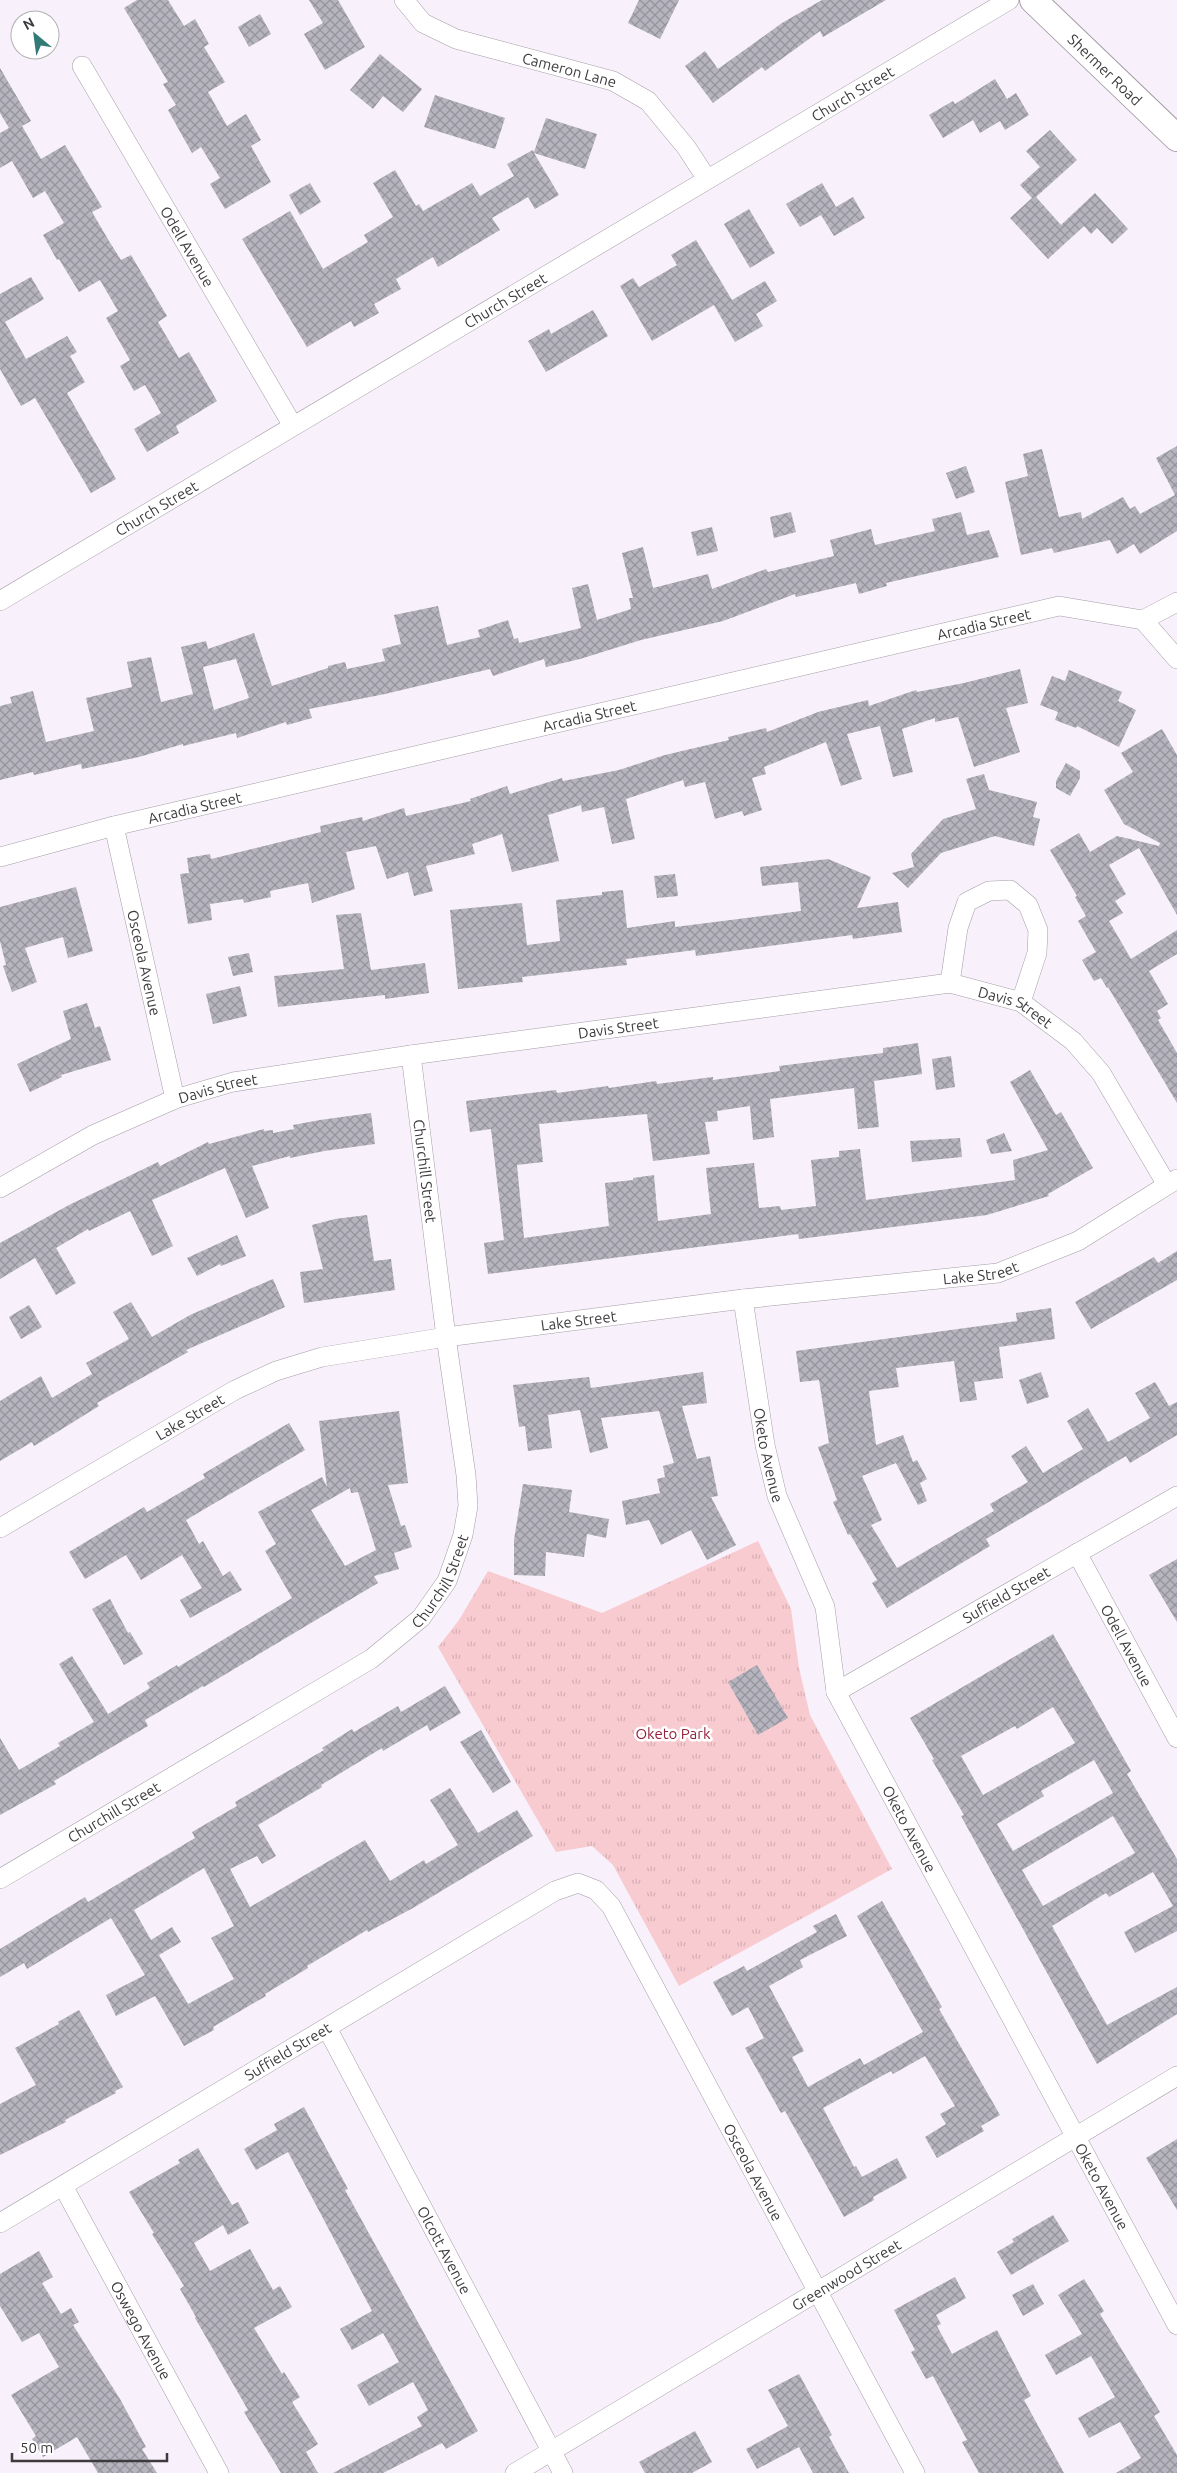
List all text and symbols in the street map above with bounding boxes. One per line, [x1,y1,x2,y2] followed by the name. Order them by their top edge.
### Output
[10,10,60,60] north arrow
[20,14,37,33] text: N
[1065,30,1146,108] street label: Shermer Road
[521,49,618,90] street label: Cameron Lane
[808,62,897,124] street label: Church Street
[157,203,218,290] street label: Odell Avenue
[461,269,550,331] street label: Church Street
[112,477,201,539] street label: Church Street
[935,604,1032,643] street label: Arcadia Street
[541,696,638,735] street label: Arcadia Street
[146,788,243,826] street label: Arcadia Street
[124,908,165,1017] street label: Osceola Avenue
[976,982,1056,1031] street label: Davis Street
[577,1014,660,1041] street label: Davis Street
[176,1070,259,1106] street label: Davis Street
[410,1118,440,1224] street label: Churchill Street
[942,1257,1021,1287] street label: Lake Street
[540,1307,618,1333] street label: Lake Street
[152,1390,227,1443] street label: Lake Street
[751,1407,787,1505] street label: Oketo Avenue
[408,1532,471,1631] street label: Churchill Street
[959,1563,1053,1626] street label: Suffield Street
[1098,1601,1156,1689] street label: Odell Avenue
[635,1725,711,1742] park label: Oketo Park
[64,1778,163,1846] street label: Churchill Street
[879,1782,940,1875] street label: Oketo Avenue
[241,2019,334,2083] street label: Suffield Street
[721,2120,787,2223] street label: Osceola Avenue
[1072,2140,1132,2232] street label: Oketo Avenue
[414,2203,475,2297] street label: Olcott Avenue
[788,2235,904,2314] street label: Greenwood Street
[108,2278,175,2382] street label: Oswego Avenue
[12,2430,168,2462] scale bar
[20,2439,53,2456] text: 50 m

